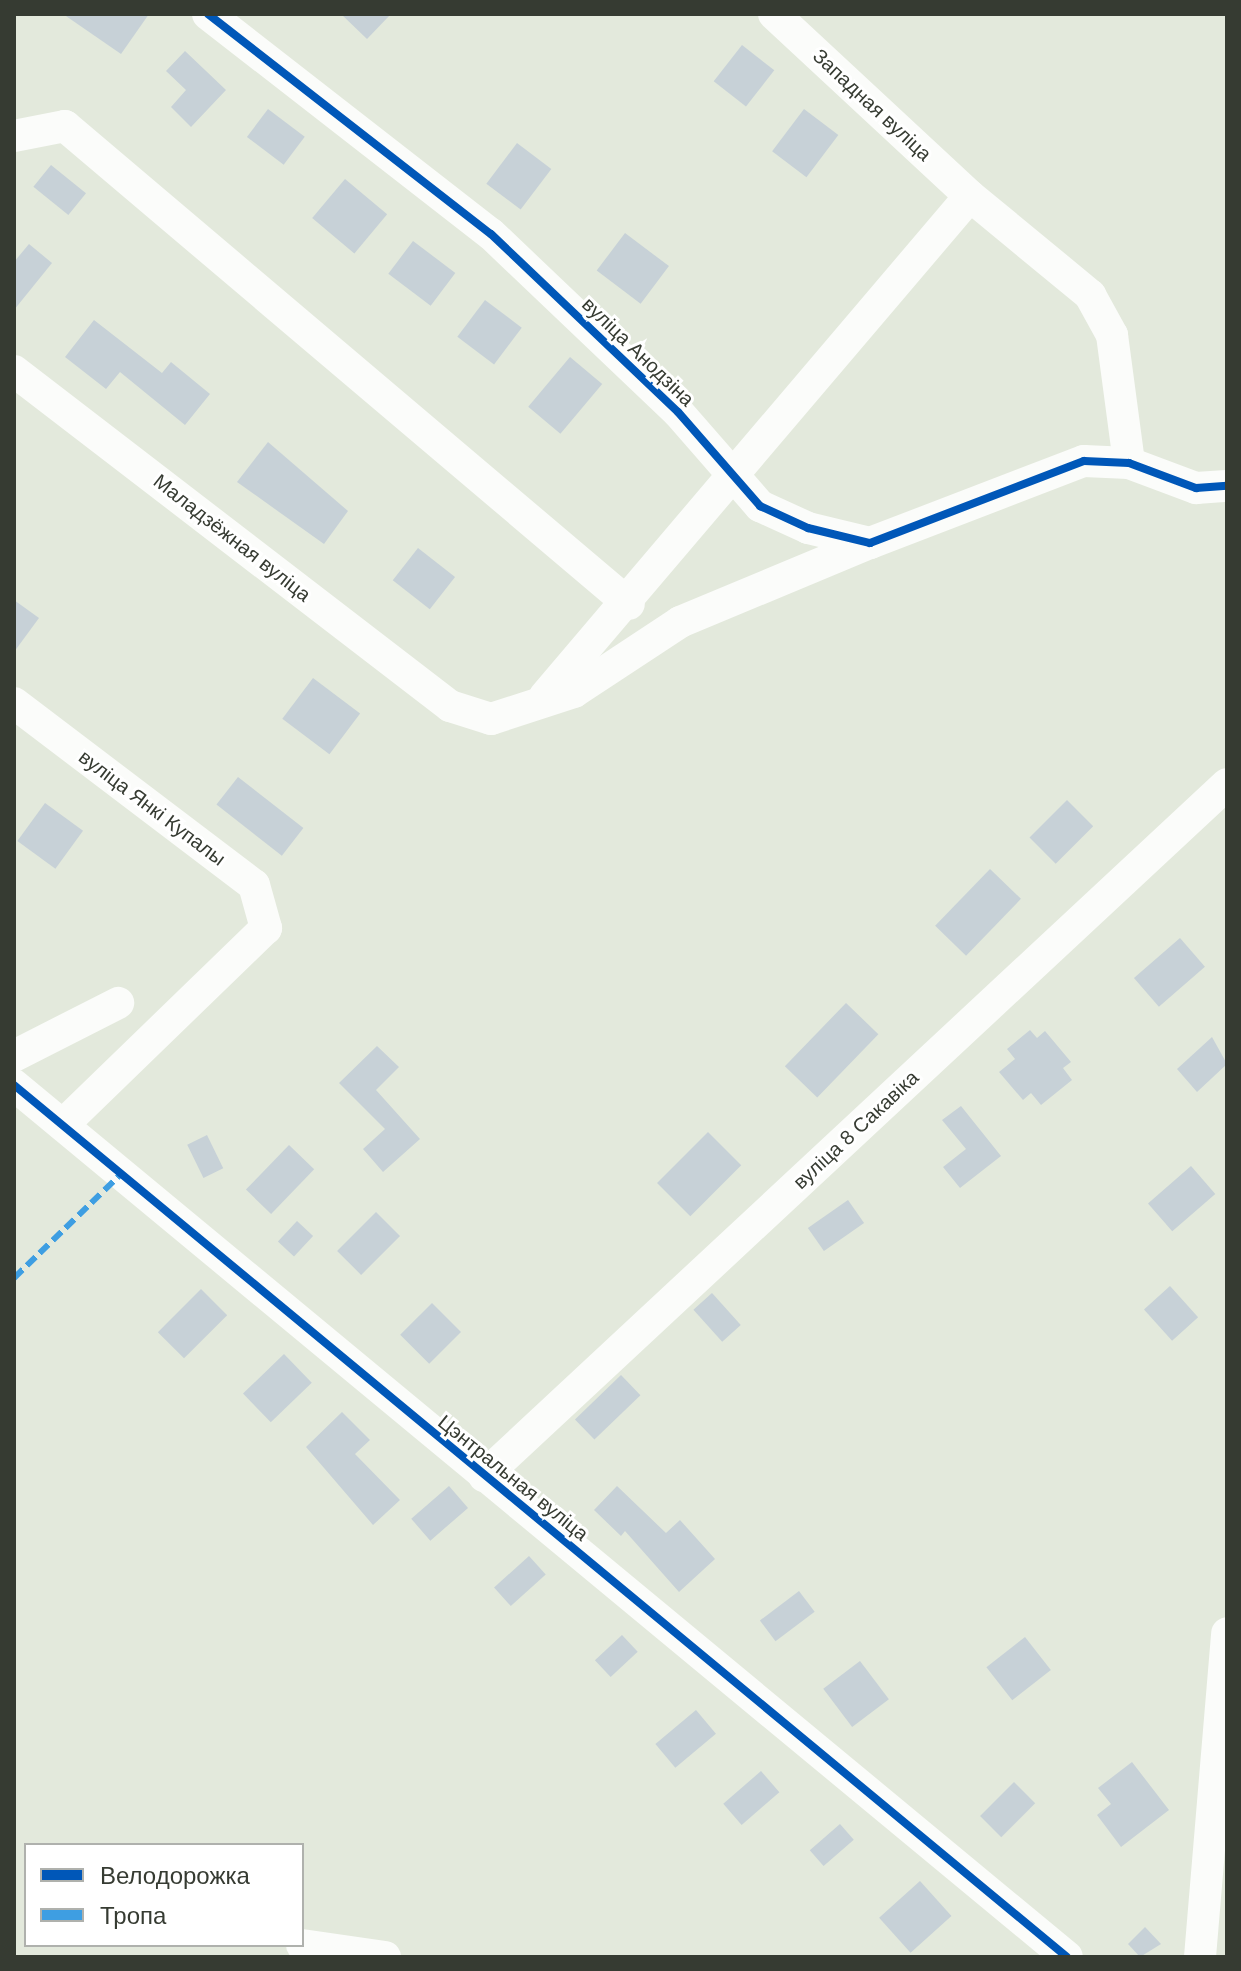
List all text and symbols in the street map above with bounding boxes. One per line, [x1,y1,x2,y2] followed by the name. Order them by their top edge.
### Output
[808,44,936,166] street label: Западная вуліца
[577,293,699,411] street label: вуліца Анодзіна
[149,469,315,607] street label: Маладзёжная вуліца
[74,745,230,871] street label: вуліца Янкі Купалы
[788,1066,924,1194] street label: вуліца 8 Сакавіка
[433,1410,593,1546] street label: Цэнтральная вуліца
[24,1843,304,1947] legend
[100,1860,250,1891] text: Велодорожка
[100,1900,166,1931] text: Тропа

